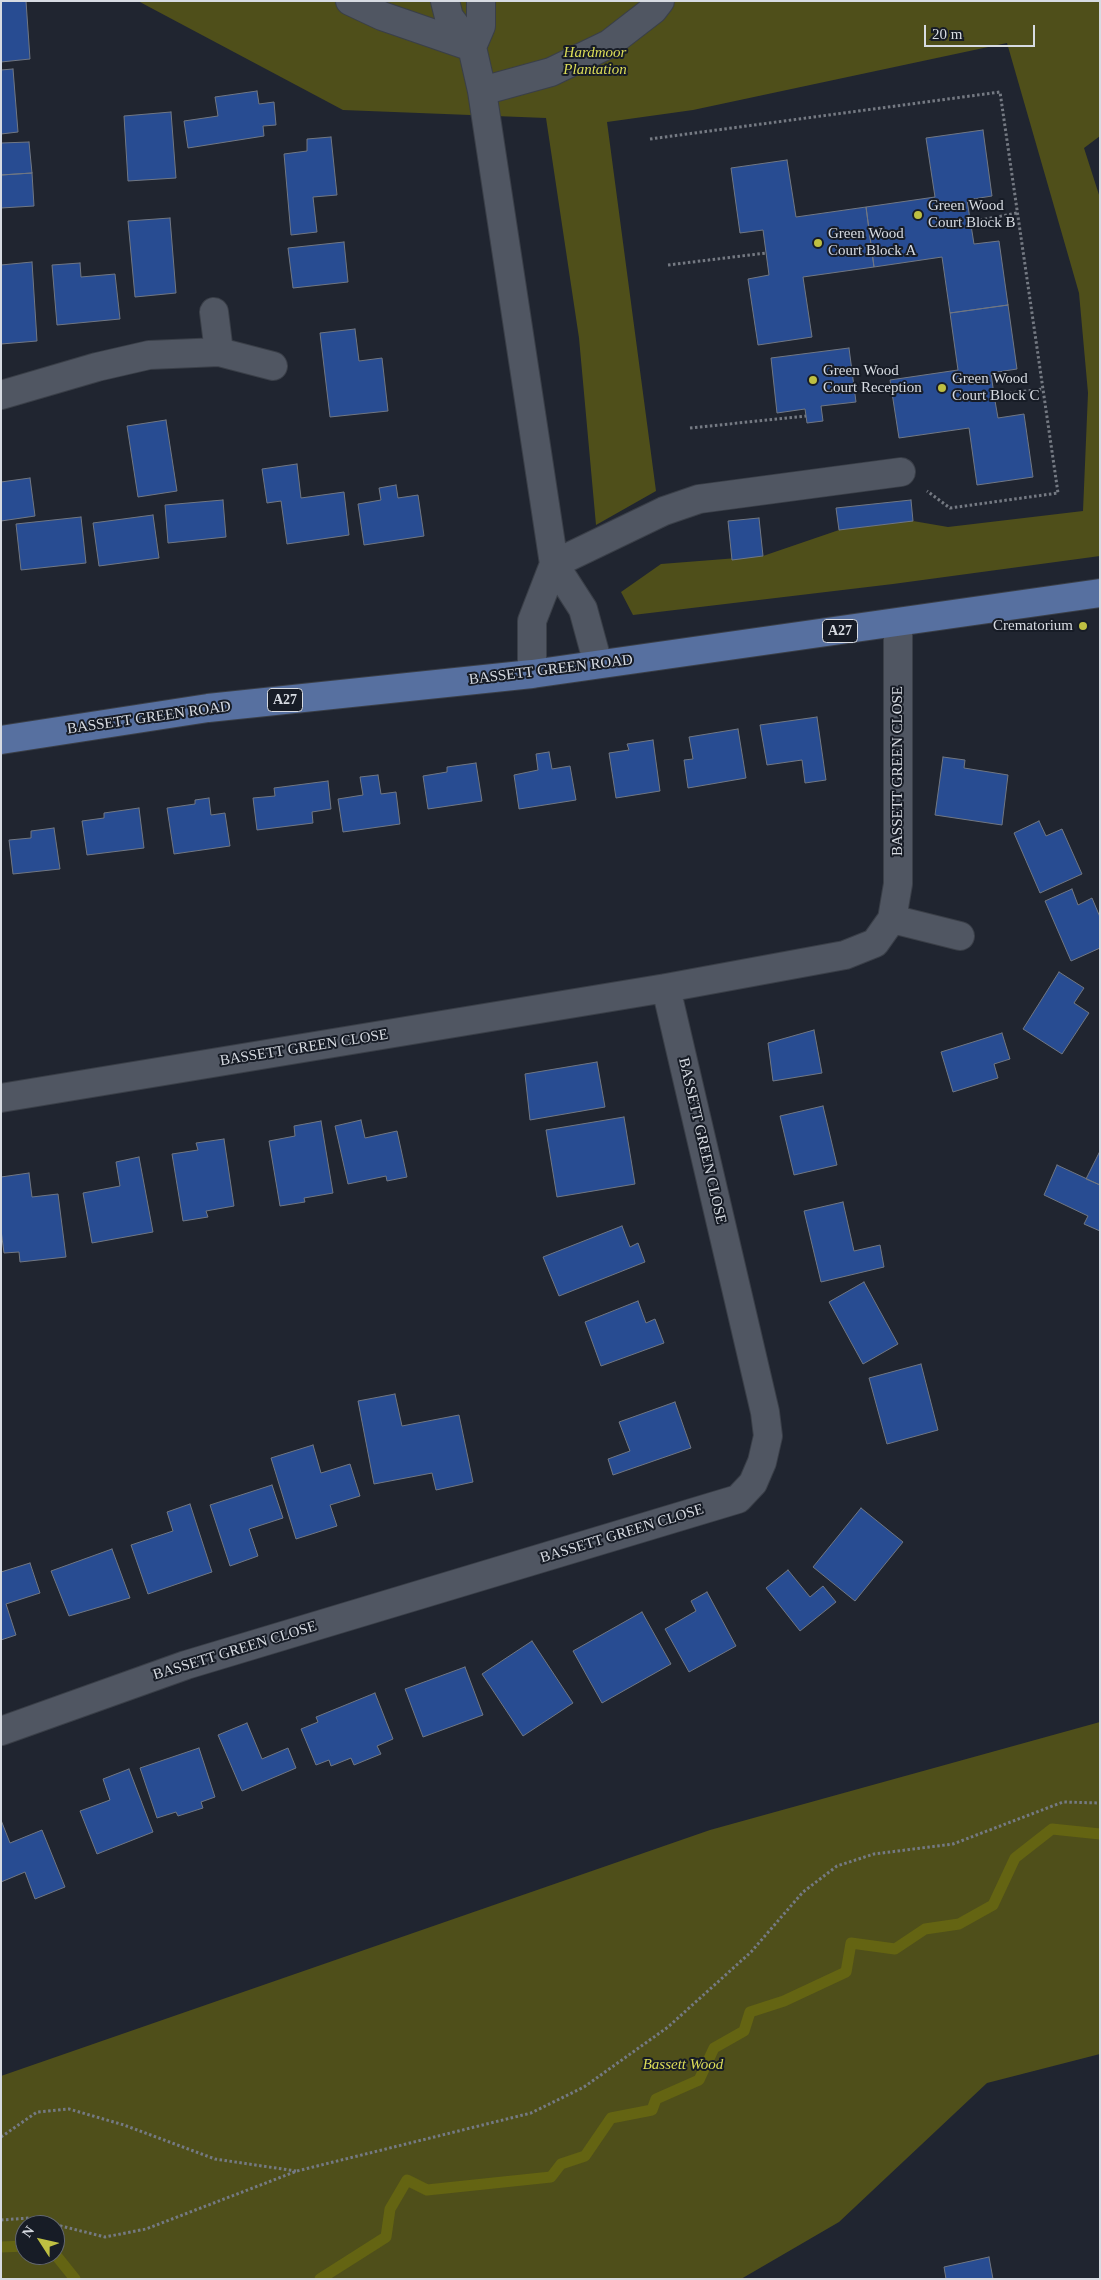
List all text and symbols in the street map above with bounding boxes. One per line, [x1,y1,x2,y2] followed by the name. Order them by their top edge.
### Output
[926,15,1037,47] scale bar
[932,26,962,42] text: 20 m
[563,44,627,79] park label: Hardmoor Plantation
[928,197,1016,232] place label: Green Wood Court Block B
[912,209,924,221] marker: Green Wood Court Block B
[828,225,916,260] place label: Green Wood Court Block A
[812,237,824,249] marker: Green Wood Court Block A
[823,362,922,397] place label: Green Wood Court Reception
[952,370,1040,405] place label: Green Wood Court Block C
[807,374,819,386] marker: Green Wood Court Reception
[936,382,948,394] marker: Green Wood Court Block C
[993,617,1073,635] place label: Crematorium
[822,620,858,642] road number: A27
[1077,620,1089,632] marker: Crematorium
[468,651,634,689] street label: BASSETT GREEN ROAD
[889,686,907,856] street label: BASSETT GREEN CLOSE
[268,688,302,712] road number: A27
[66,698,232,738] street label: BASSETT GREEN ROAD
[219,1026,389,1070] street label: BASSETT GREEN CLOSE
[674,1056,730,1226] street label: BASSETT GREEN CLOSE
[538,1501,706,1567] street label: BASSETT GREEN CLOSE
[151,1618,319,1684] street label: BASSETT GREEN CLOSE
[643,2056,723,2074] park label: Bassett Wood
[15,2215,65,2265] north arrow
[19,2223,37,2240] text: N

